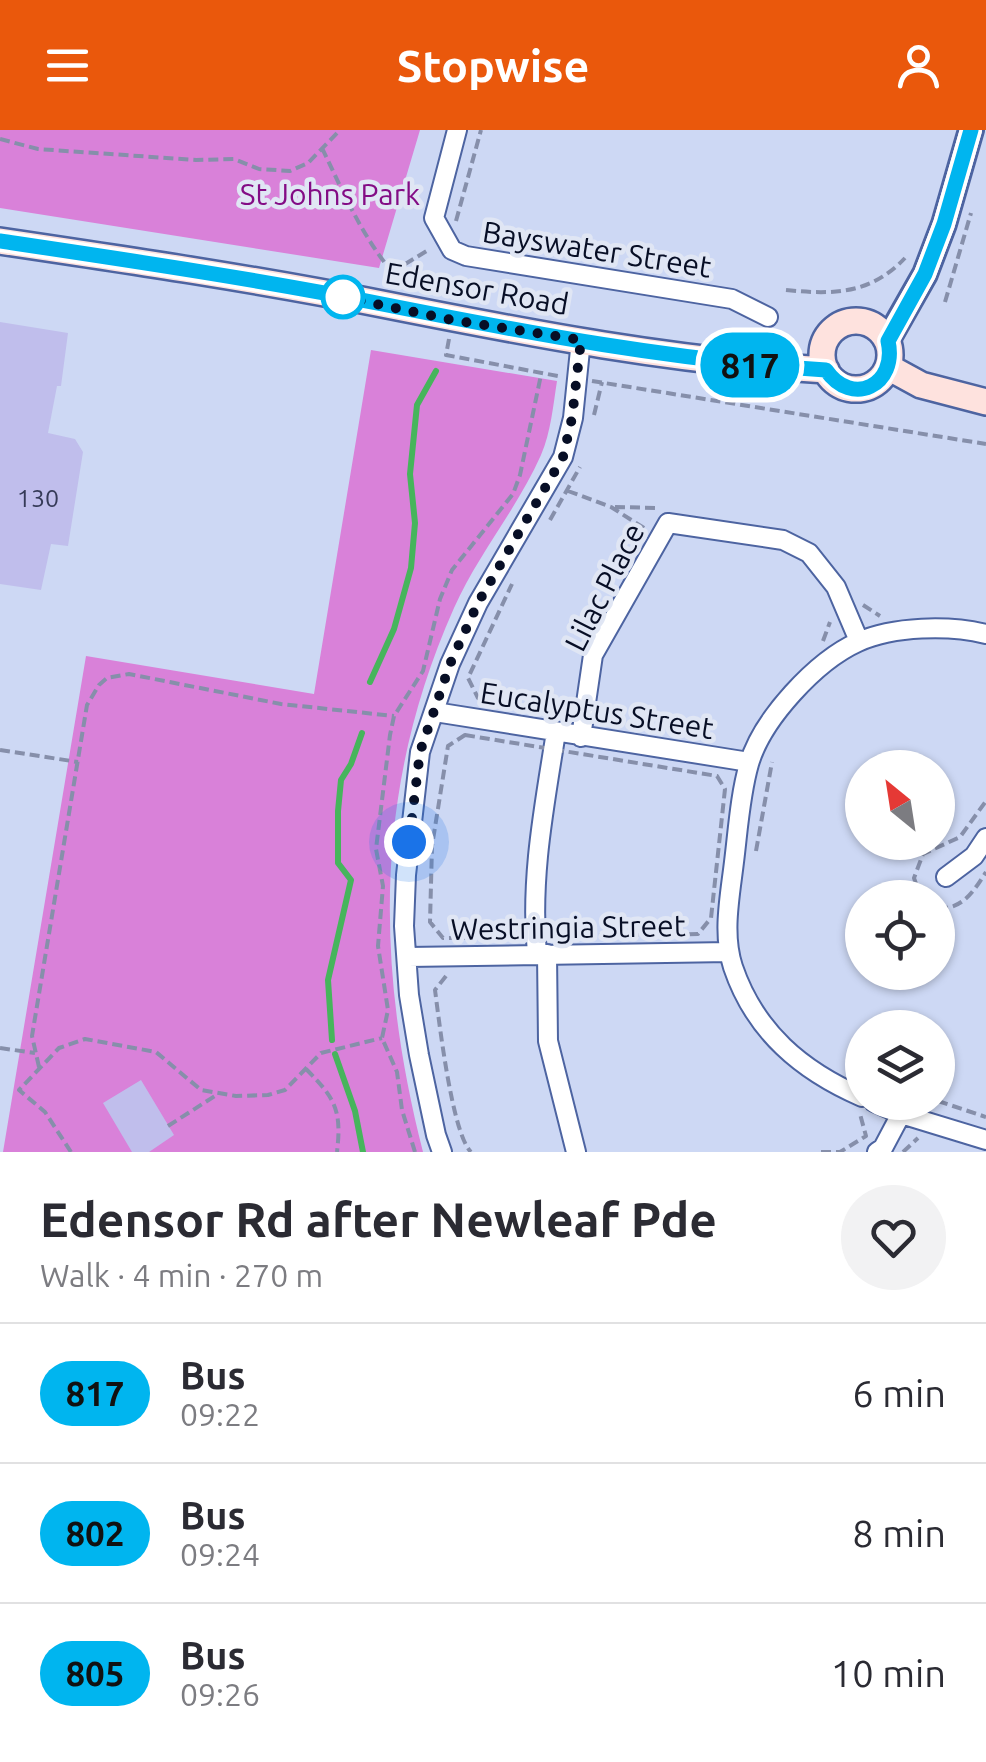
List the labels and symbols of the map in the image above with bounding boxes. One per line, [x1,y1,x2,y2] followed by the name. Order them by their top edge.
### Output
[240,177,420,211] park label: St Johns Park
[480,214,714,284] street label: Bayswater Street
[383,255,571,321] street label: Edensor Road
[322,276,364,318] unlabelled marker
[692,332,808,398] line badge: 817
[17,484,59,512] house number: 130
[557,518,651,656] street label: Lilac Place
[478,675,716,745] street label: Eucalyptus Street
[845,750,955,860] north arrow
[384,817,434,867] your location
[450,908,686,946] street label: Westringia Street

